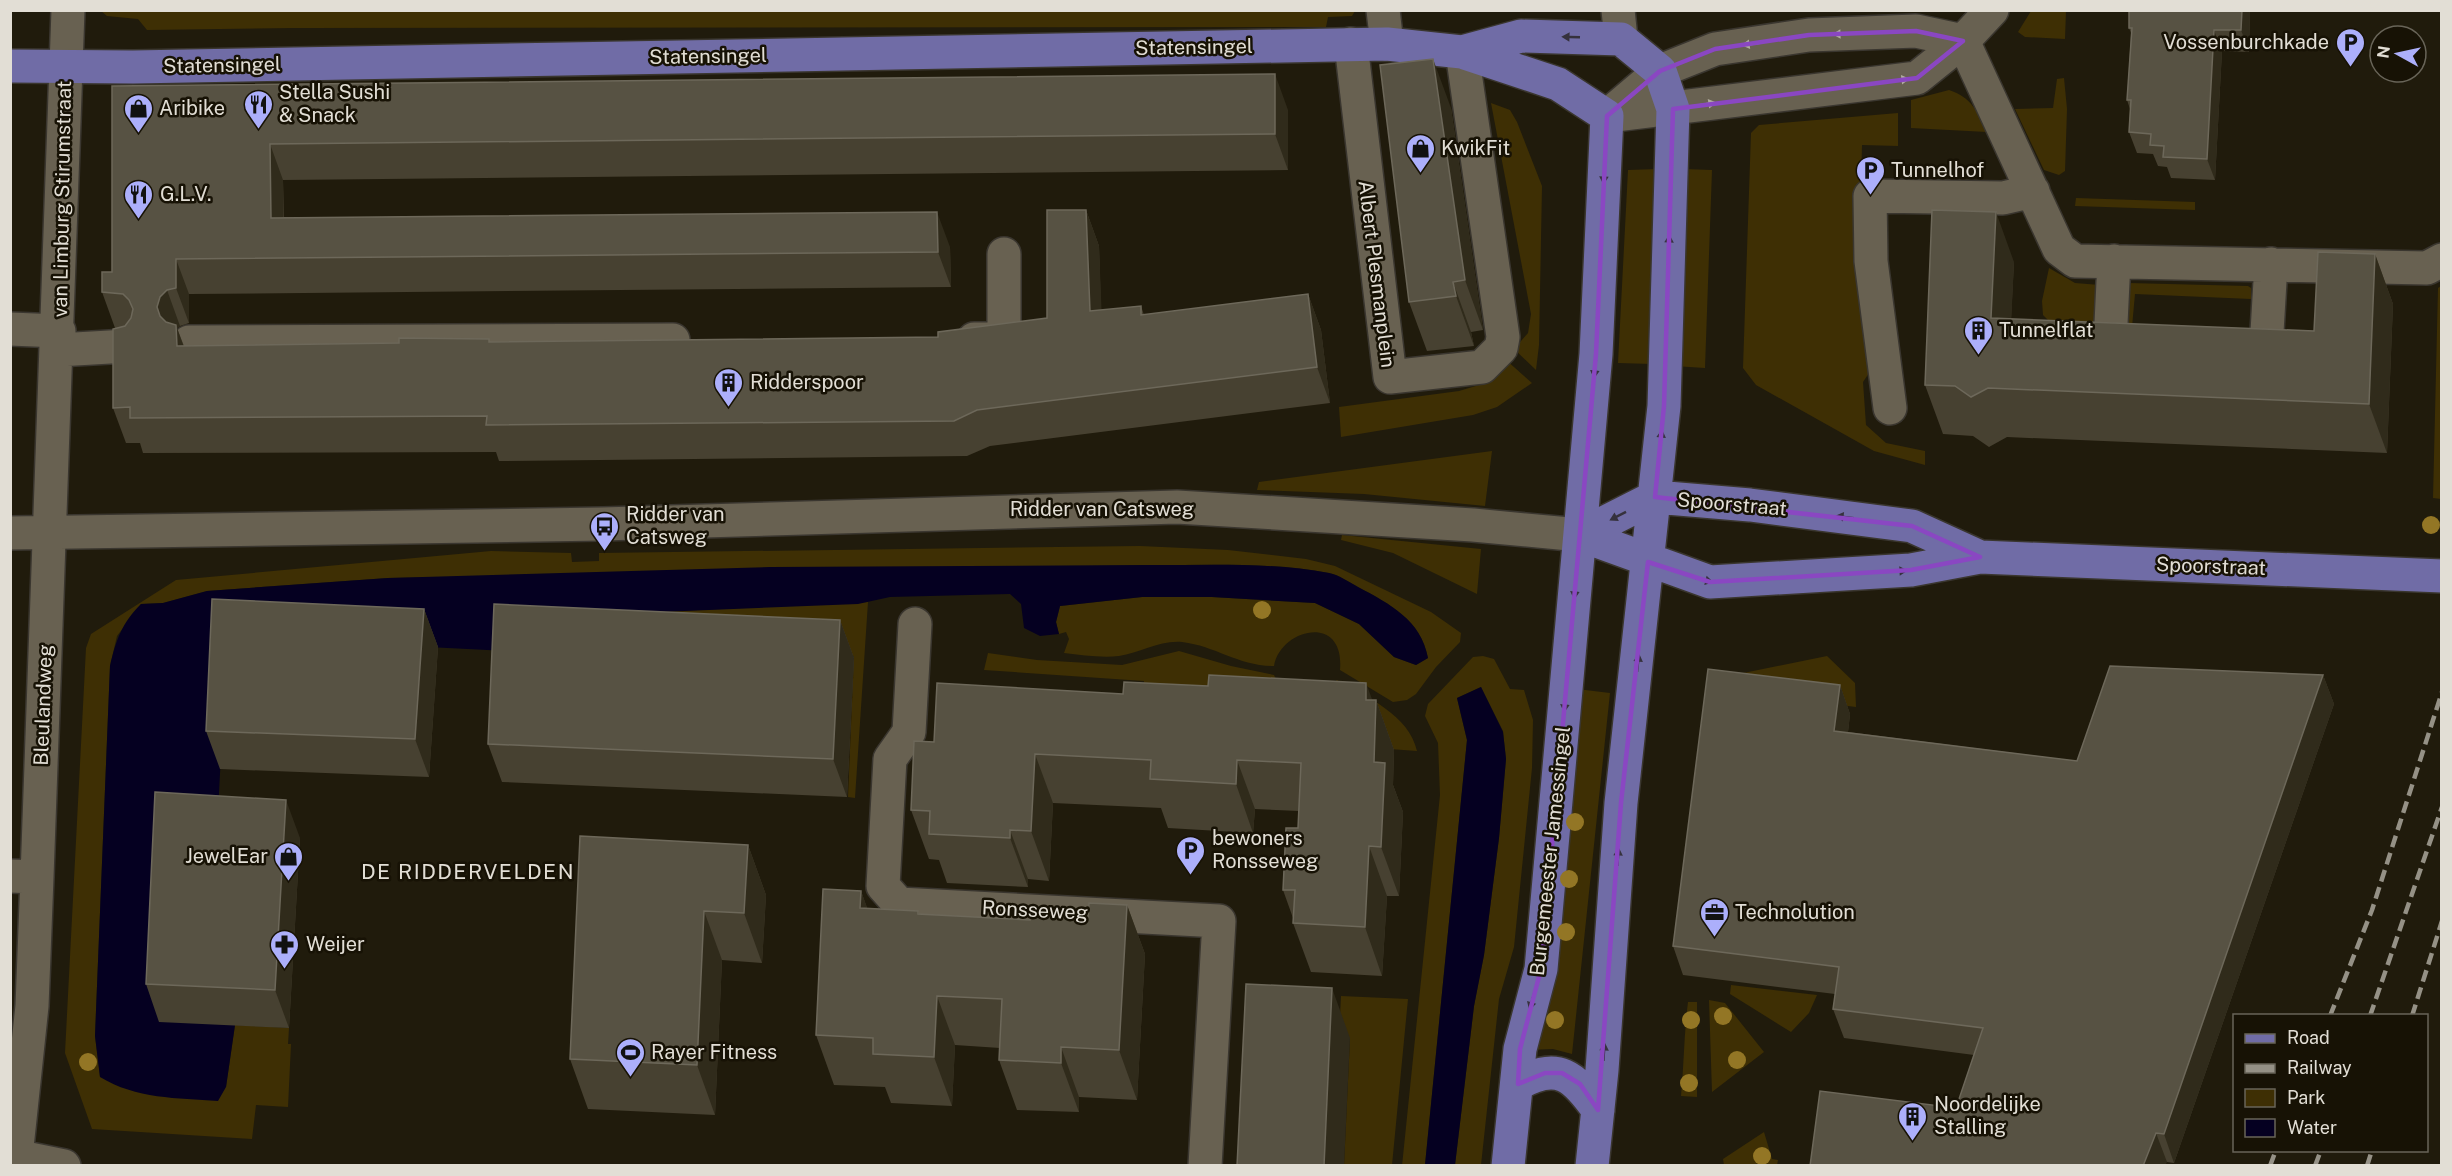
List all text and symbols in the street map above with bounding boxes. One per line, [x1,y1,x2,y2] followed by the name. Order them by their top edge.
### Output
[2368,24,2428,84] north arrow
[2334,26,2366,68] parking icon: Vossenburchkade
[1833,29,1852,38] one-way arrow
[2163,30,2329,54] place label: Vossenburchkade
[1561,33,1580,42] one-way arrow
[1135,34,1253,60] street label: Statensingel
[1742,39,1761,48] one-way arrow
[649,43,767,69] street label: Statensingel
[2373,44,2394,60] text: N
[163,52,281,78] street label: Statensingel
[1891,75,1910,85] one-way arrow
[48,80,76,318] street label: van Limburg Stirumstraat
[279,80,390,127] place label: Stella Sushi & Snack
[242,88,274,130] restaurant icon: Stella Sushi & Snack
[122,92,154,134] shop icon: Aribike
[159,96,225,120] place label: Aribike
[1697,99,1716,108] one-way arrow
[1404,132,1436,174] shop icon: KwikFit
[1441,136,1510,160] place label: KwikFit
[1854,154,1886,196] parking icon: Tunnelhof
[1891,158,1984,182] place label: Tunnelhof
[1600,165,1609,184] one-way arrow
[123,178,155,220] restaurant icon: G.L.V.
[1354,179,1400,369] street label: Albert Plesmanplein
[160,182,211,206] place label: G.L.V.
[1665,235,1674,254] one-way arrow
[1962,314,1994,356] building icon: Tunnelflat
[1999,318,2093,342] place label: Tunnelflat
[1590,360,1600,379] one-way arrow
[713,366,745,408] building icon: Ridderspoor
[750,370,864,394] place label: Ridderspoor
[1656,430,1666,449] one-way arrow
[1676,487,1788,521] street label: Spoorstraat
[1010,497,1194,521] street label: Ridder van Catsweg
[626,502,725,549] place label: Ridder van Catsweg
[589,510,621,552] bus stop icon: Ridder van Catsweg
[1609,512,1626,521] one-way arrow
[1836,512,1855,521] one-way arrow
[2155,552,2267,580] street label: Spoorstraat
[1889,566,1908,576] one-way arrow
[1695,575,1713,585] one-way arrow
[1570,580,1580,599] one-way arrow
[29,644,57,766] street label: Bleulandweg
[1633,654,1643,673] one-way arrow
[1560,694,1570,713] one-way arrow
[1525,725,1575,977] street label: Burgemeester Jamessingel
[1212,826,1318,873] place label: bewoners Ronsseweg
[1175,834,1207,876] parking icon: bewoners Ronsseweg
[273,840,305,882] shop icon: JewelEar
[185,844,268,868] place label: JewelEar
[1613,848,1622,867] one-way arrow
[361,859,575,884] district label: DE RIDDERVELDEN
[981,895,1089,925] street label: Ronsseweg
[1698,896,1730,938] office icon: Technolution
[1735,900,1855,924] place label: Technolution
[269,928,301,970] pharmacy icon: Weijer
[306,932,365,956] place label: Weijer
[1527,992,1536,1010] one-way arrow
[2233,1014,2428,1152] legend
[2287,1027,2330,1048] text: Road
[614,1036,646,1078] sports icon: Rayer Fitness
[651,1040,777,1064] place label: Rayer Fitness
[1599,1042,1608,1061] one-way arrow
[2287,1057,2352,1078] text: Railway
[2287,1087,2325,1108] text: Park
[1934,1092,2041,1139] place label: Noordelijke Stalling
[1897,1100,1929,1142] building icon: Noordelijke Stalling
[2287,1117,2337,1138] text: Water

